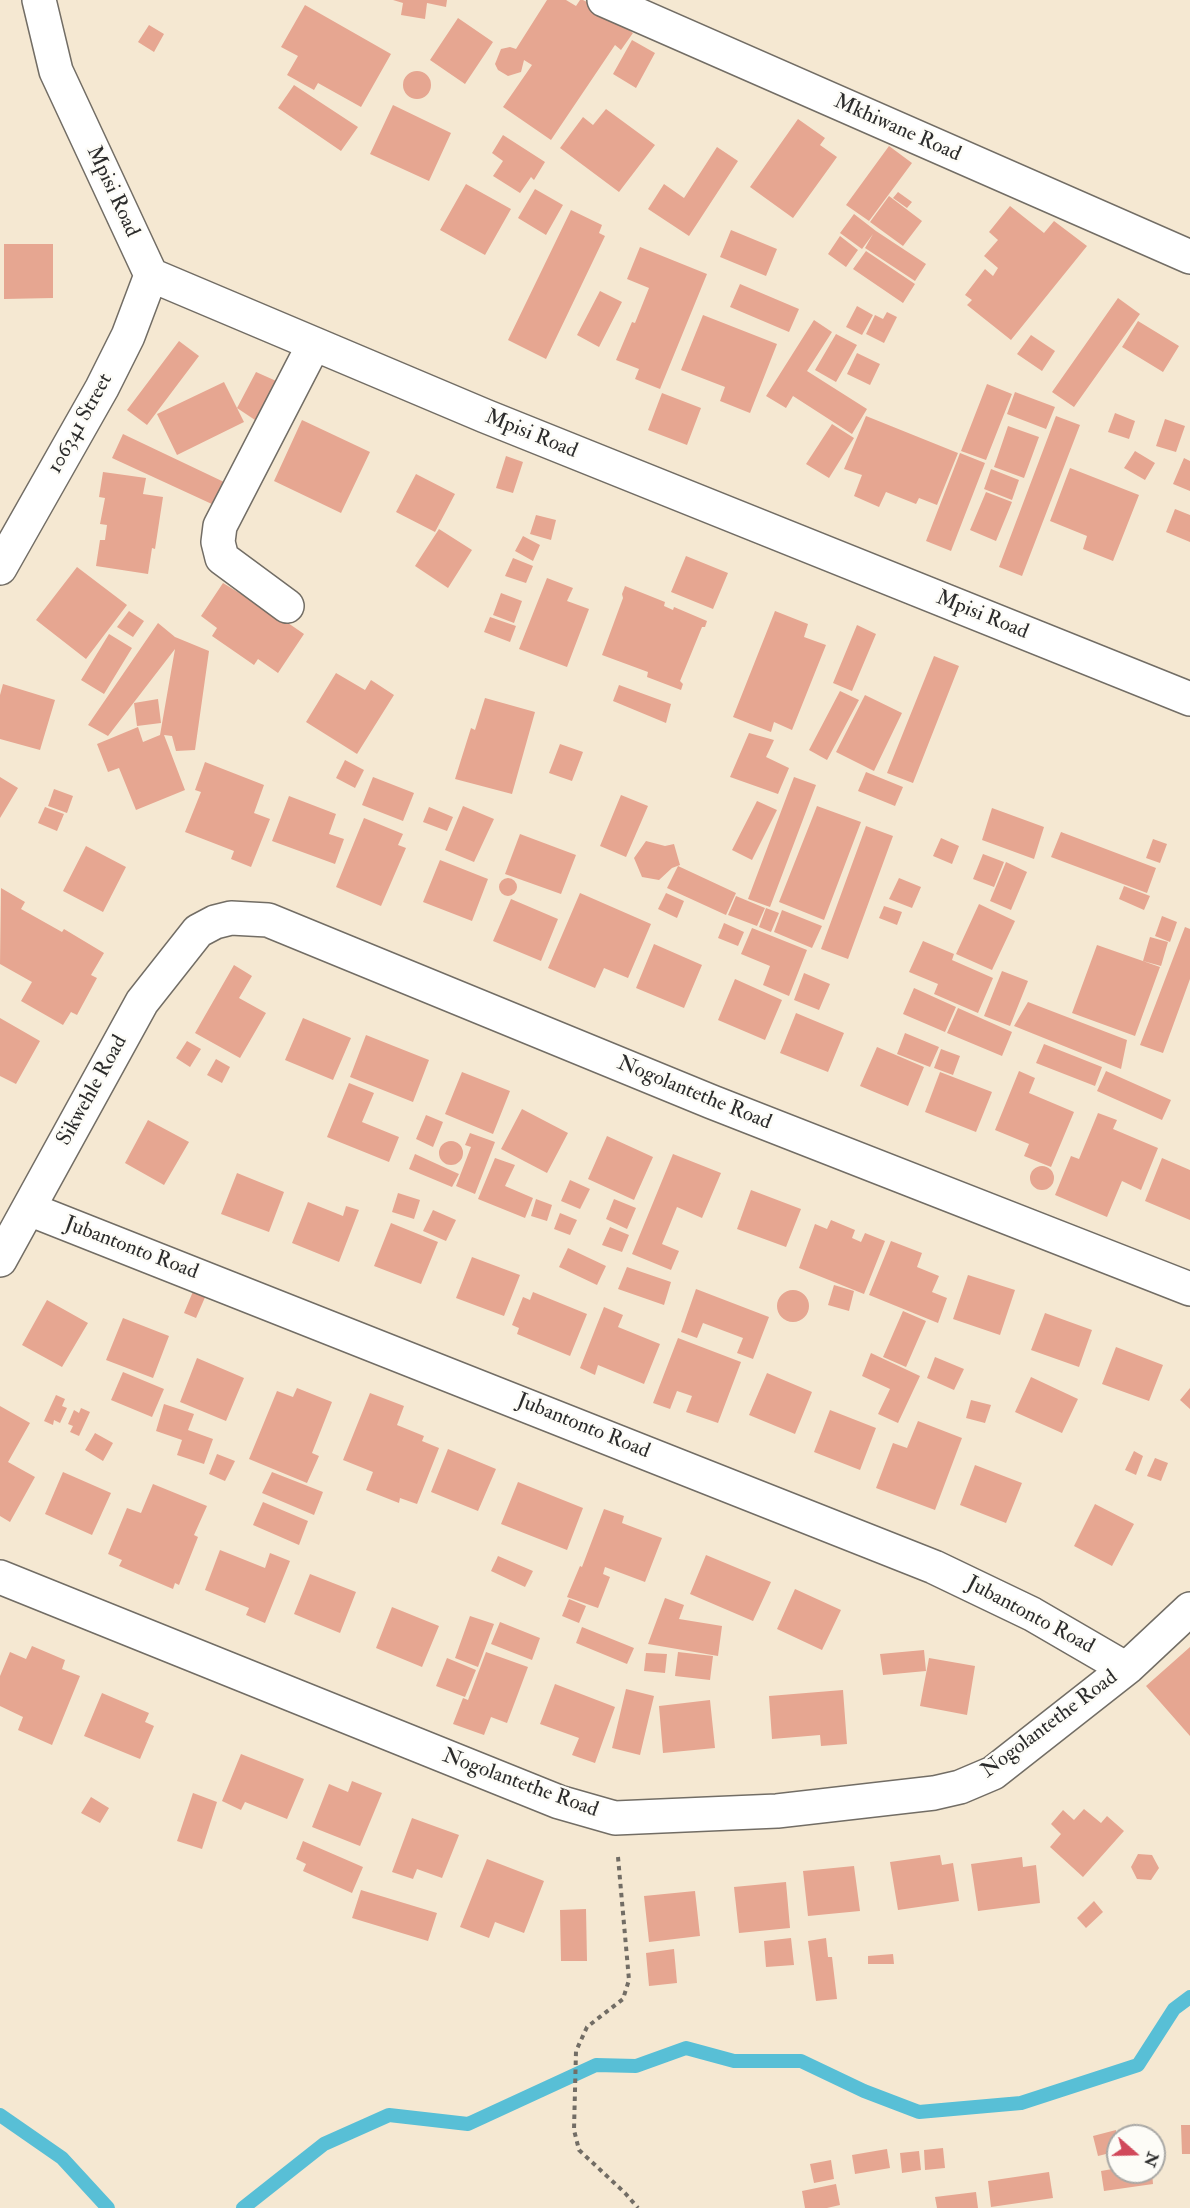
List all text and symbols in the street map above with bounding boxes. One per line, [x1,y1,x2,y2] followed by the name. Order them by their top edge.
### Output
[830,90,964,168] street label: Mkhiwane Road
[80,143,144,241] street label: Mpisi Road
[43,370,119,478] street label: 106341 Street
[481,405,581,465] street label: Mpisi Road
[932,586,1032,646] street label: Mpisi Road
[52,1032,134,1150] street label: Sikwehle Road
[613,1052,775,1136] street label: Nogolantethe Road
[61,1212,201,1286] street label: Jubantonto Road
[513,1389,653,1465] street label: Jubantonto Road
[962,1572,1098,1660] street label: Jubantonto Road
[977,1666,1123,1784] street label: Nogolantethe Road
[439,1744,601,1824] street label: Nogolantethe Road
[1106,2124,1166,2184] north arrow
[1139,2149,1163,2170] text: N

